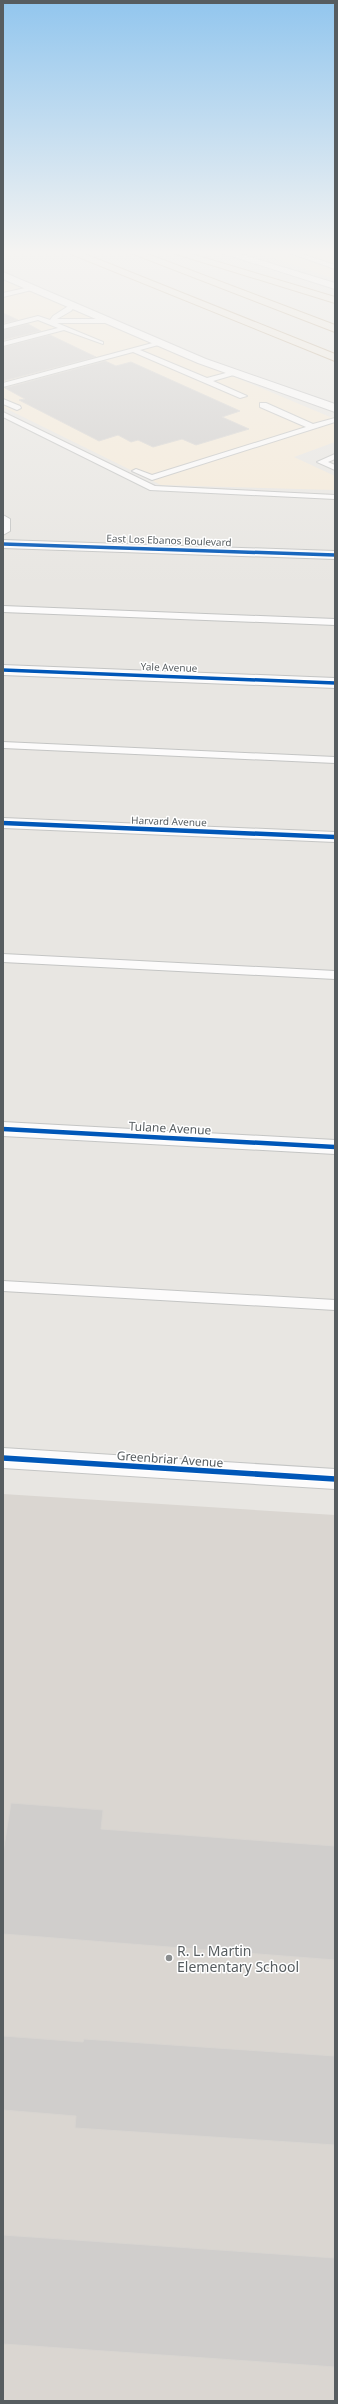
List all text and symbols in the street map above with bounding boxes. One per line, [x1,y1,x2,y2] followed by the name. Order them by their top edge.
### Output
[106,531,232,549] street label: East Los Ebanos Boulevard
[140,659,198,675] street label: Yale Avenue
[131,813,207,829] street label: Harvard Avenue
[128,1117,212,1139] street label: Tulane Avenue
[116,1447,224,1471] street label: Greenbriar Avenue
[177,1941,299,1976] place label: R. L. Martin Elementary School
[164,1953,174,1963] marker: R. L. Martin Elementary School

